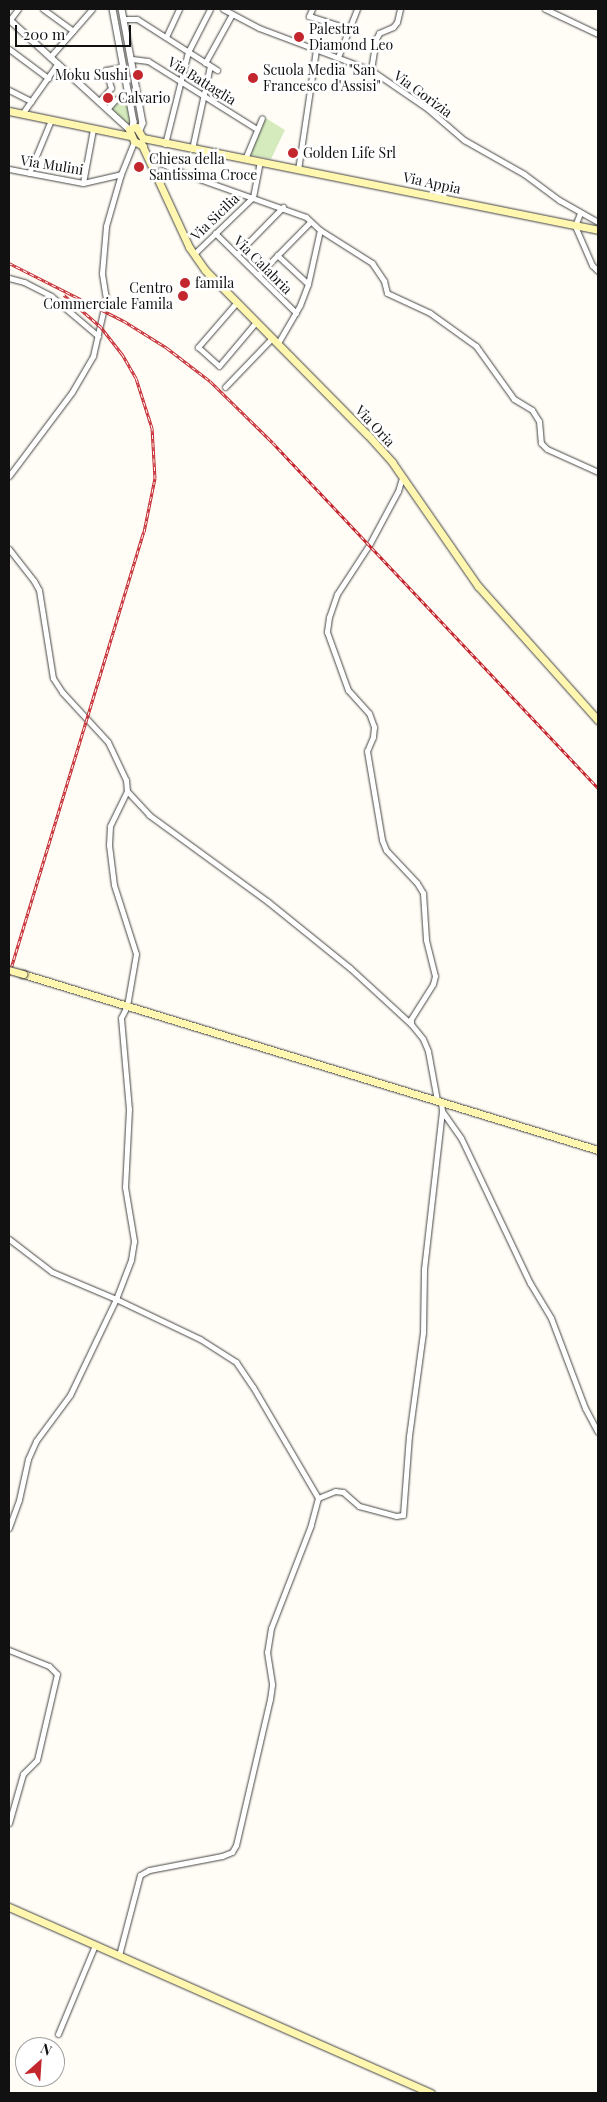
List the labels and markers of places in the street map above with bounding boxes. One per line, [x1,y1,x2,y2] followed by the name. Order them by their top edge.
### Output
[309,21,393,54] place label: Palestra Diamond Leo
[293,31,305,43] marker: Palestra Diamond Leo
[263,62,381,94] place label: Scuola Media "San Francesco d'Assisi"
[55,67,128,83] place label: Moku Sushi
[132,69,144,81] marker: Moku Sushi
[247,72,259,84] marker: Scuola Media "San Francesco d'Assisi"
[118,90,170,106] place label: Calvario
[102,92,114,104] marker: Calvario
[303,145,396,161] place label: Golden Life Srl
[287,147,299,159] marker: Golden Life Srl
[149,151,258,184] place label: Chiesa della Santissima Croce
[133,161,145,173] marker: Chiesa della Santissima Croce
[195,275,234,291] place label: famila
[179,277,191,289] marker: famila
[43,280,173,312] place label: Centro Commerciale Famila
[177,290,189,302] marker: Centro Commerciale Famila

